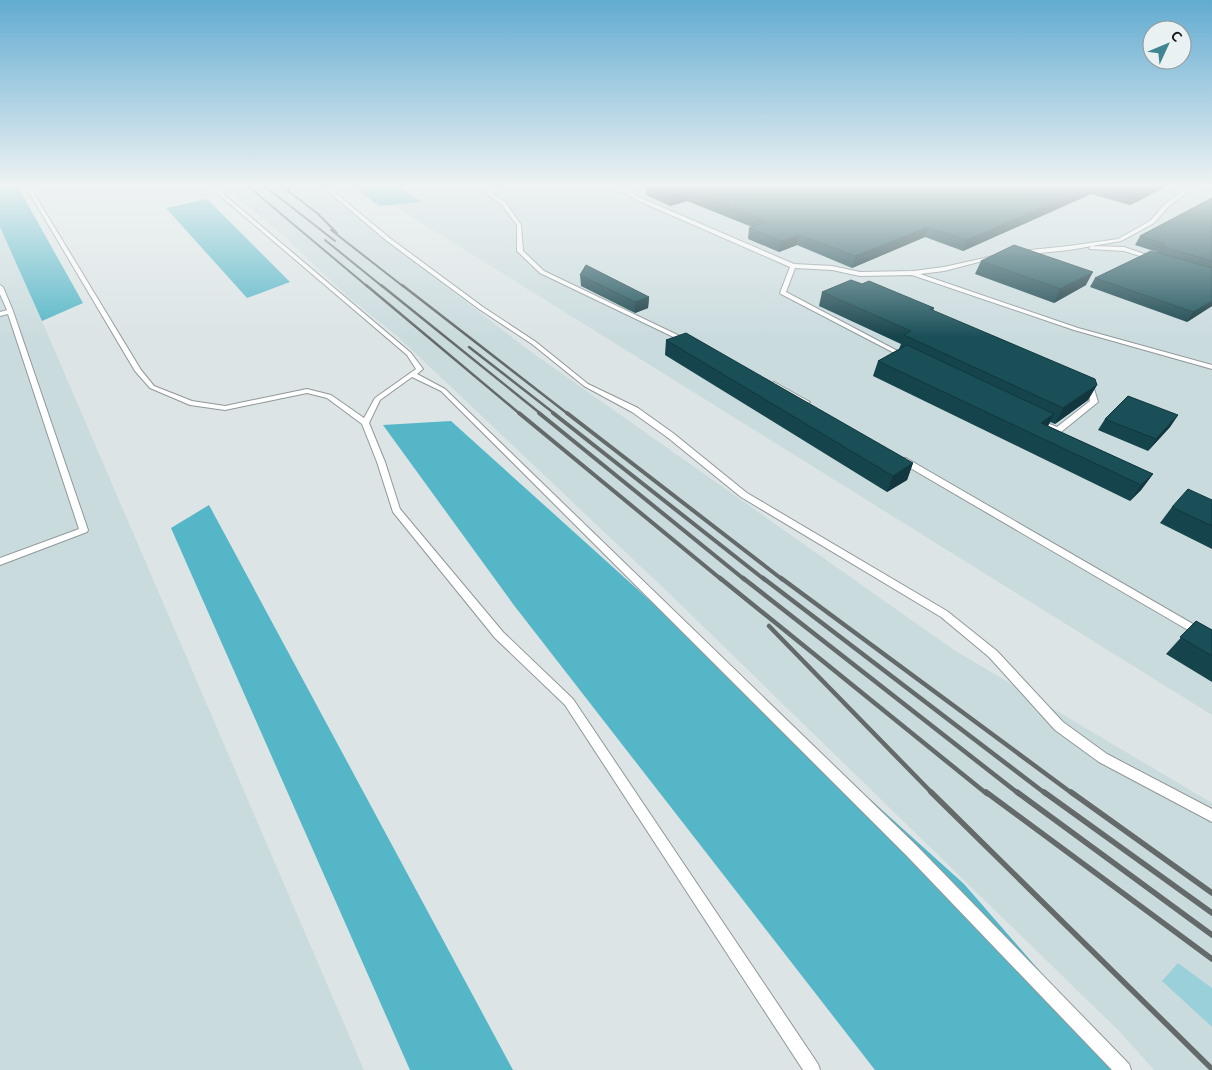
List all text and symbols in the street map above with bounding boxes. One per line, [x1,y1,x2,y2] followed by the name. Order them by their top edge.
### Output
[1142,20,1192,70] north arrow
[1167,27,1185,45] text: С

